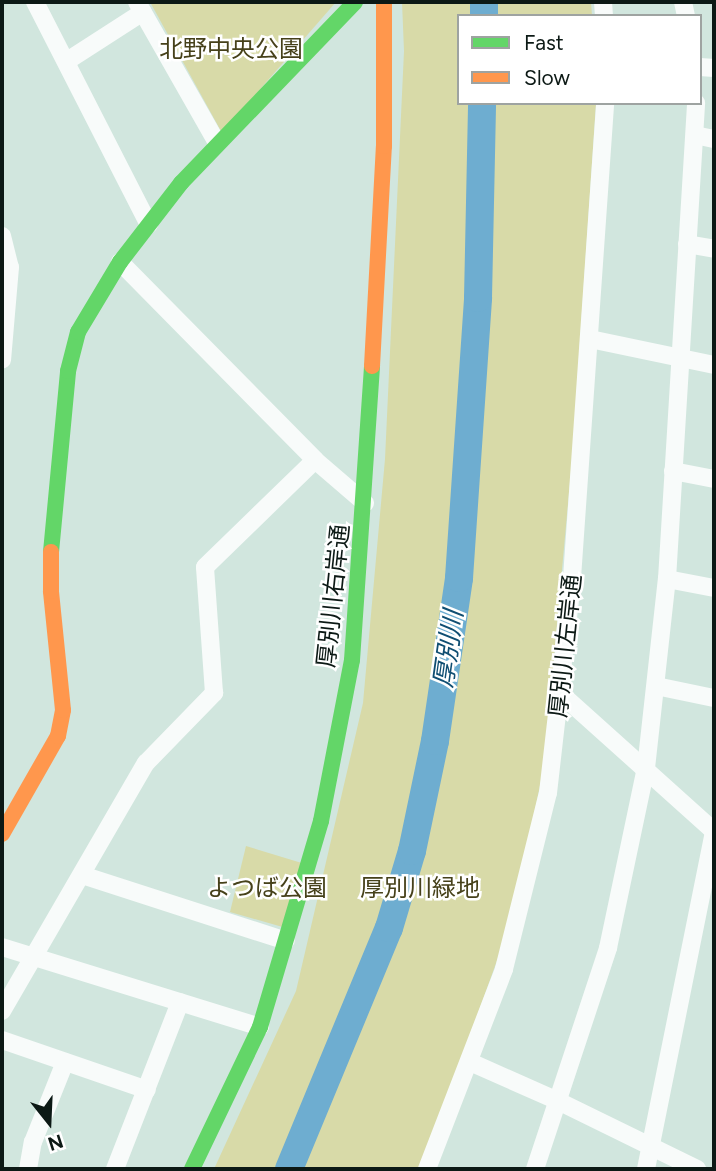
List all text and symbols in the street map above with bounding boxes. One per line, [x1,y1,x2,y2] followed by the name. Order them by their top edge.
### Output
[457,14,702,105] legend
[524,30,564,55] text: Fast
[159,35,303,63] park label: 北野中央公園
[524,65,570,90] text: Slow
[311,523,355,669] street label: 厚別川右岸通
[543,573,587,719] street label: 厚別川左岸通
[428,608,470,690] water label: 厚別川
[207,874,327,902] park label: よつば公園
[360,874,480,902] park label: 厚別川緑地
[14,1087,84,1157] north arrow
[45,1129,66,1156] text: N

